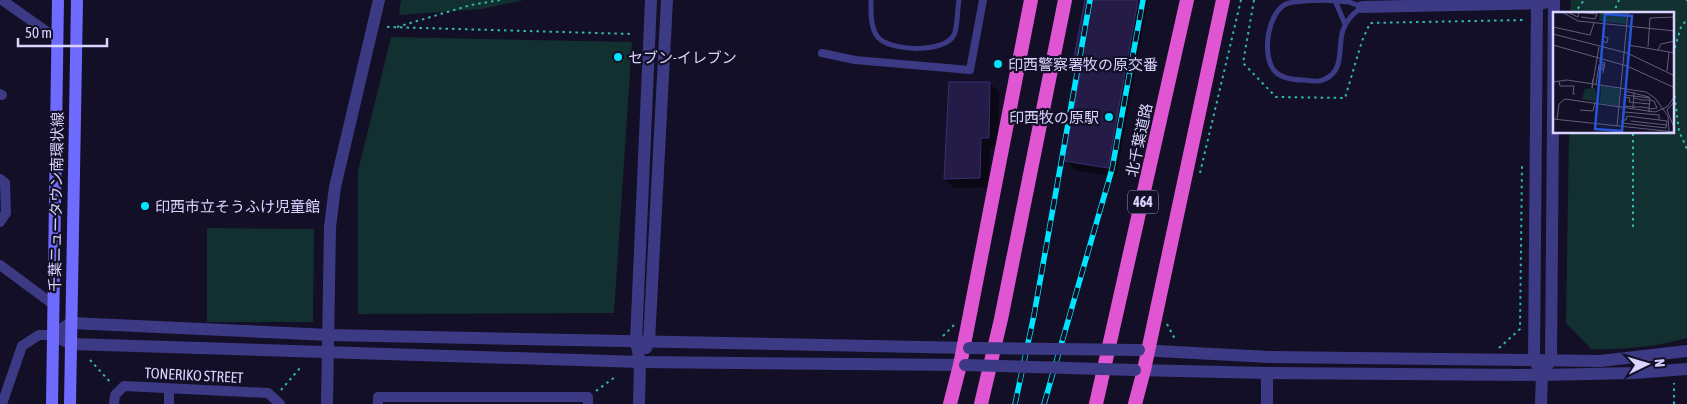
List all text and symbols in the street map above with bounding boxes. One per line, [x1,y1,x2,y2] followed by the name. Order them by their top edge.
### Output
[1553,12,1674,134] inset map
[18,15,106,47] scale bar
[25,24,52,41] text: 50 m
[628,49,737,66] place label: セブン-イレブン
[612,51,624,63] marker: セブン-イレブン
[1008,56,1158,73] place label: 印西警察署牧の原交番
[992,58,1004,70] marker: 印西警察署牧の原交番
[1123,102,1155,178] street label: 北千葉道路
[1009,109,1099,126] place label: 印西牧の原駅
[1103,111,1115,123] marker: 印西牧の原駅
[46,112,66,292] street label: 千葉ニュータウン南環状線
[1128,190,1158,213] road number: 464
[155,198,320,215] place label: 印西市立そうふけ児童館
[139,200,151,212] marker: 印西市立そうふけ児童館
[1622,339,1672,389] north arrow
[1652,358,1668,368] text: N
[144,364,244,386] street label: TONERIKO STREET

